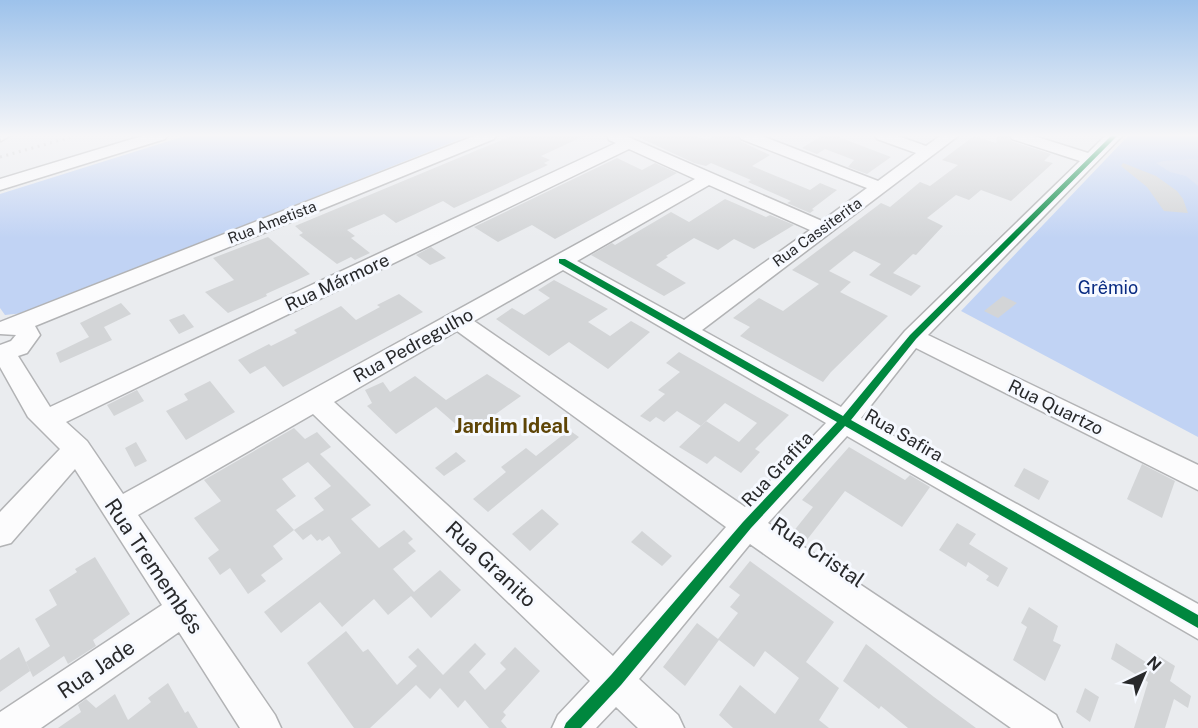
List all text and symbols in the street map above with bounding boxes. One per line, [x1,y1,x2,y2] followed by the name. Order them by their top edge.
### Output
[769,194,865,270] street label: Rua Cassiterita
[225,197,319,247] street label: Rua Ametista
[282,249,392,315] street label: Rua Mármore
[1078,277,1138,298] park label: Grêmio
[349,303,477,387] street label: Rua Pedregulho
[1005,375,1107,439] street label: Rua Quartzo
[861,404,947,466] street label: Rua Safira
[454,414,570,438] district label: Jardim Ideal
[737,427,817,511] street label: Rua Grafita
[100,494,208,638] street label: Rua Tremembés
[767,512,869,592] street label: Rua Cristal
[440,516,542,612] street label: Rua Granito
[53,634,139,704] street label: Rua Jade
[1114,644,1174,704] north arrow
[1143,652,1165,675] text: N

